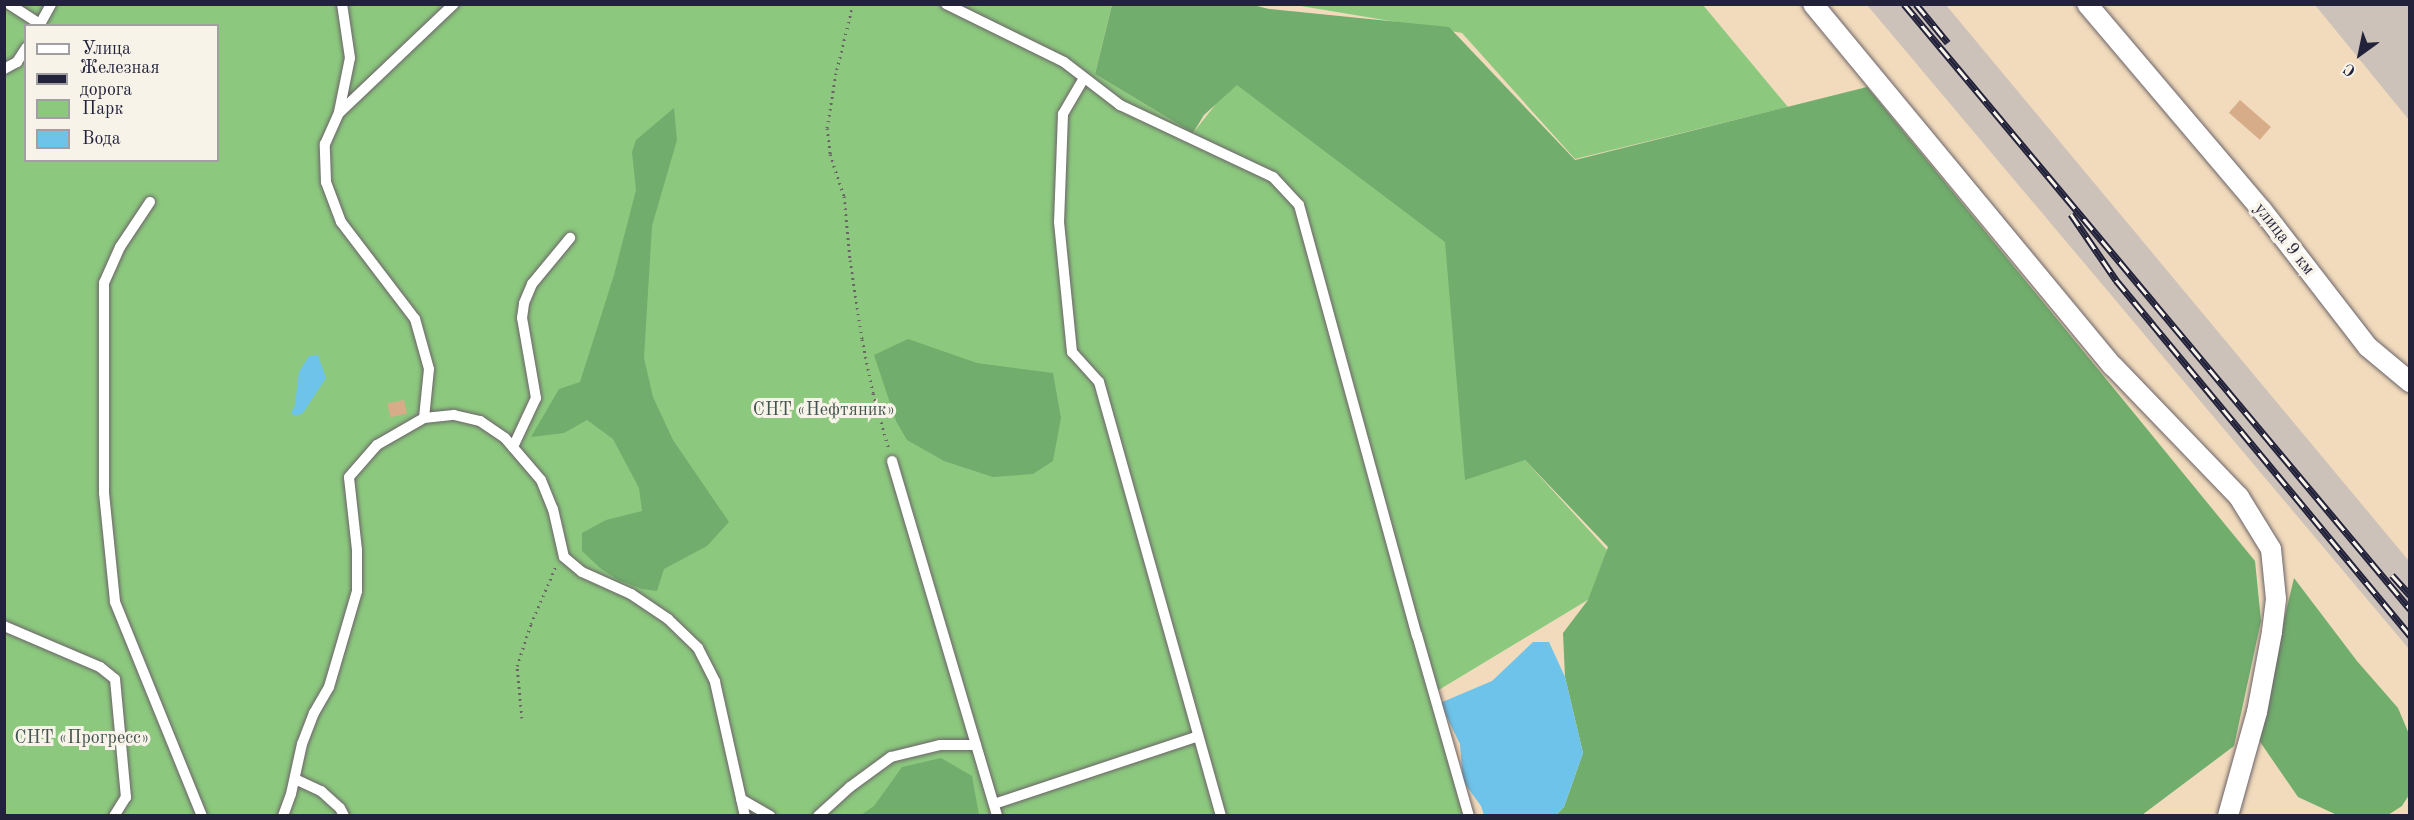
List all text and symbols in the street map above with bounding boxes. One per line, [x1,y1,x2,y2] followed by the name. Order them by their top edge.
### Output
[24,24,219,162] legend
[2330,24,2390,84] north arrow
[82,40,131,58] text: Улица
[80,59,160,99] text: Железная дорога
[2341,60,2359,79] text: С
[82,100,123,118] text: Парк
[82,130,121,148] text: Вода
[2249,198,2319,280] street label: улица 9 км
[753,399,895,421] park label: СНТ «Нефтяник»
[15,727,149,749] park label: СНТ «Прогресс»

